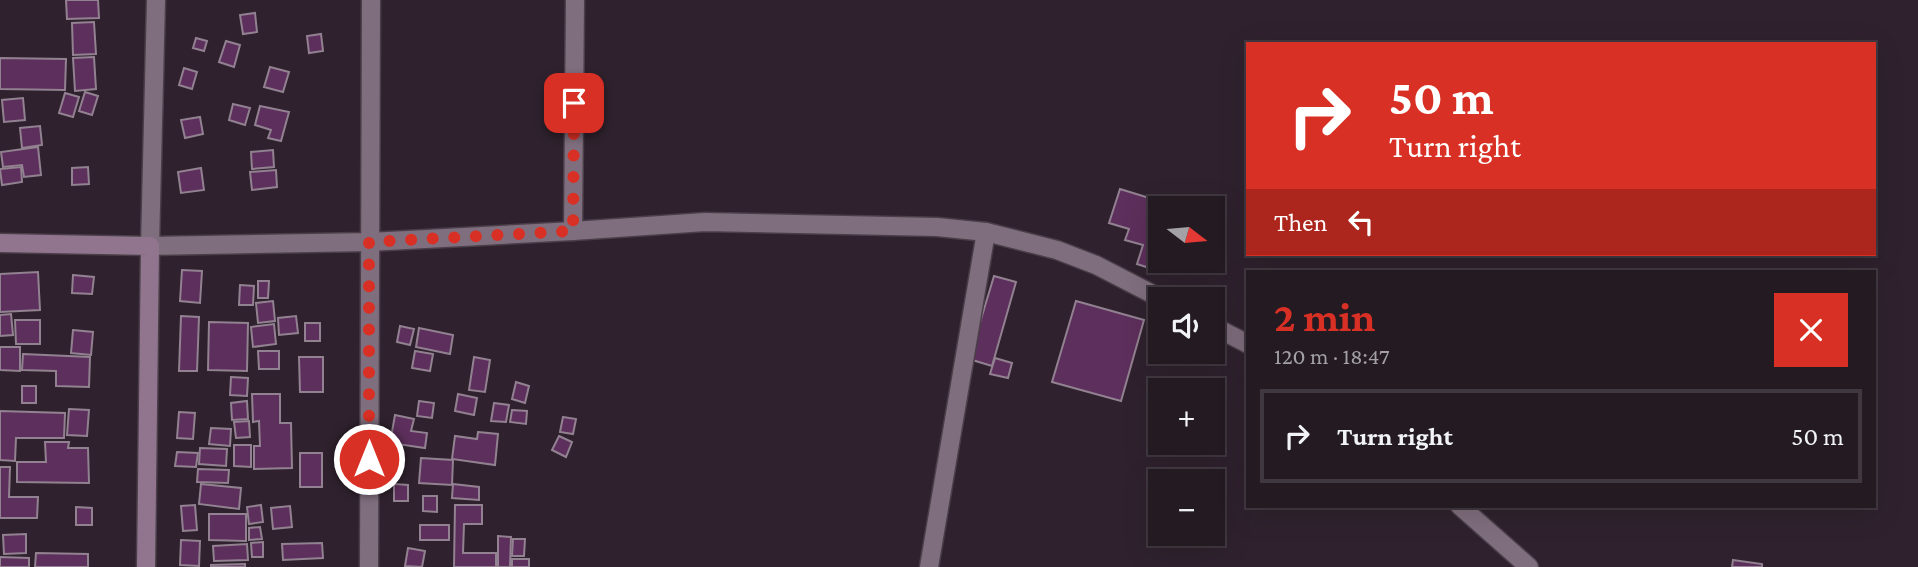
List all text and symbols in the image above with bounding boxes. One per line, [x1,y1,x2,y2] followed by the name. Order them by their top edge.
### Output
[1274,70,1365,161] icon: right
[1389,70,1494,125] text: 50 m
[544,73,604,133] pin
[555,84,593,122] icon: arrive
[1389,128,1521,164] text: Turn right
[1148,196,1225,273] north arrow
[1148,196,1225,546] map controls
[1342,203,1380,241] icon: left
[1274,208,1328,237] text: Then
[1148,287,1225,364] button: sound
[1274,293,1375,340] text: 2 min
[1774,293,1848,367] button: close
[1274,343,1390,369] text: 120 m · 18:47
[1148,378,1225,455] button: +
[1278,417,1316,455] icon: right
[332,422,406,496] position arrow
[1337,422,1453,451] text: Turn right
[1791,422,1844,451] text: 50 m
[1148,469,1225,546] button: −

